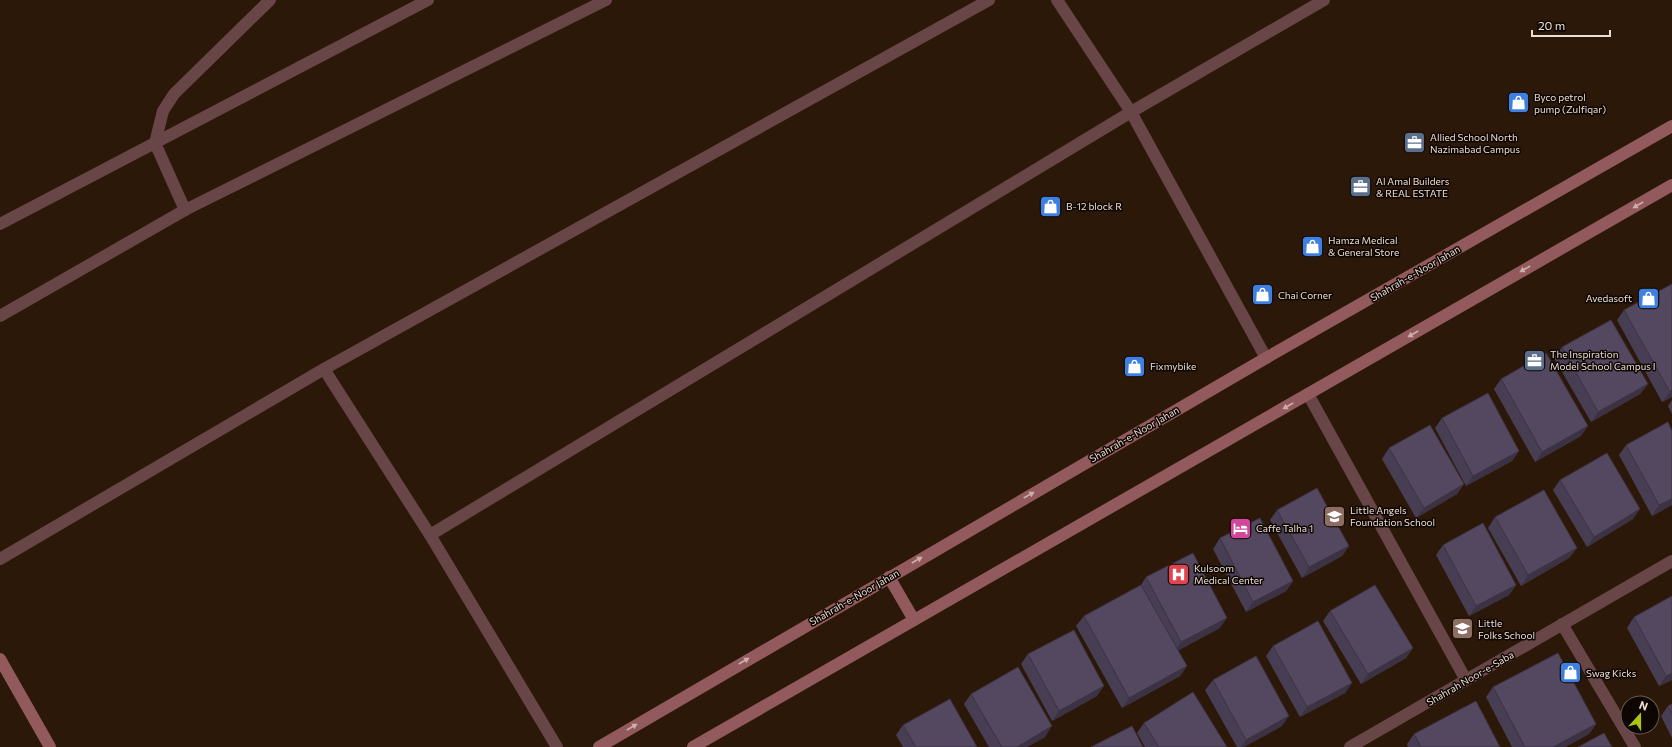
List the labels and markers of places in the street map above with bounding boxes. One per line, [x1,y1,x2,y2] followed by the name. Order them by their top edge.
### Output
[1506,90,1532,116] shop icon: Byco petrol pump (Zulfiqar)
[1534,91,1606,115] place label: Byco petrol pump (Zulfiqar)
[1401,130,1427,156] office icon: Allied School North Nazimabad Campus
[1430,131,1520,155] place label: Allied School North Nazimabad Campus
[1348,174,1374,200] office icon: Al Amal Builders & REAL ESTATE
[1376,175,1450,199] place label: Al Amal Builders & REAL ESTATE
[1037,193,1063,219] shop icon: B-12 block R
[1066,200,1122,212] place label: B-12 block R
[1300,233,1326,259] shop icon: Hamza Medical & General Store
[1328,234,1399,258] place label: Hamza Medical & General Store
[1250,282,1276,308] shop icon: Chai Corner
[1635,285,1661,311] shop icon: Avedasoft
[1278,289,1332,301] place label: Chai Corner
[1586,292,1632,304] place label: Avedasoft
[1521,347,1547,373] office icon: The Inspiration Model School Campus I
[1550,348,1656,372] place label: The Inspiration Model School Campus I
[1122,353,1148,379] shop icon: Fixmybike
[1150,360,1196,372] place label: Fixmybike
[1322,503,1348,529] school or university icon: Little Angels Foundation School
[1350,504,1435,528] place label: Little Angels Foundation School
[1228,515,1254,541] hotel icon: Caffe Talha 1
[1256,522,1313,534] place label: Caffe Talha 1
[1166,561,1192,587] hospital icon: Kulsoom Medical Center
[1194,562,1263,586] place label: Kulsoom Medical Center
[1449,616,1475,642] school or university icon: Little Folks School
[1478,617,1535,641] place label: Little Folks School
[1558,660,1584,686] shop icon: Swag Kicks
[1586,667,1637,679] place label: Swag Kicks

